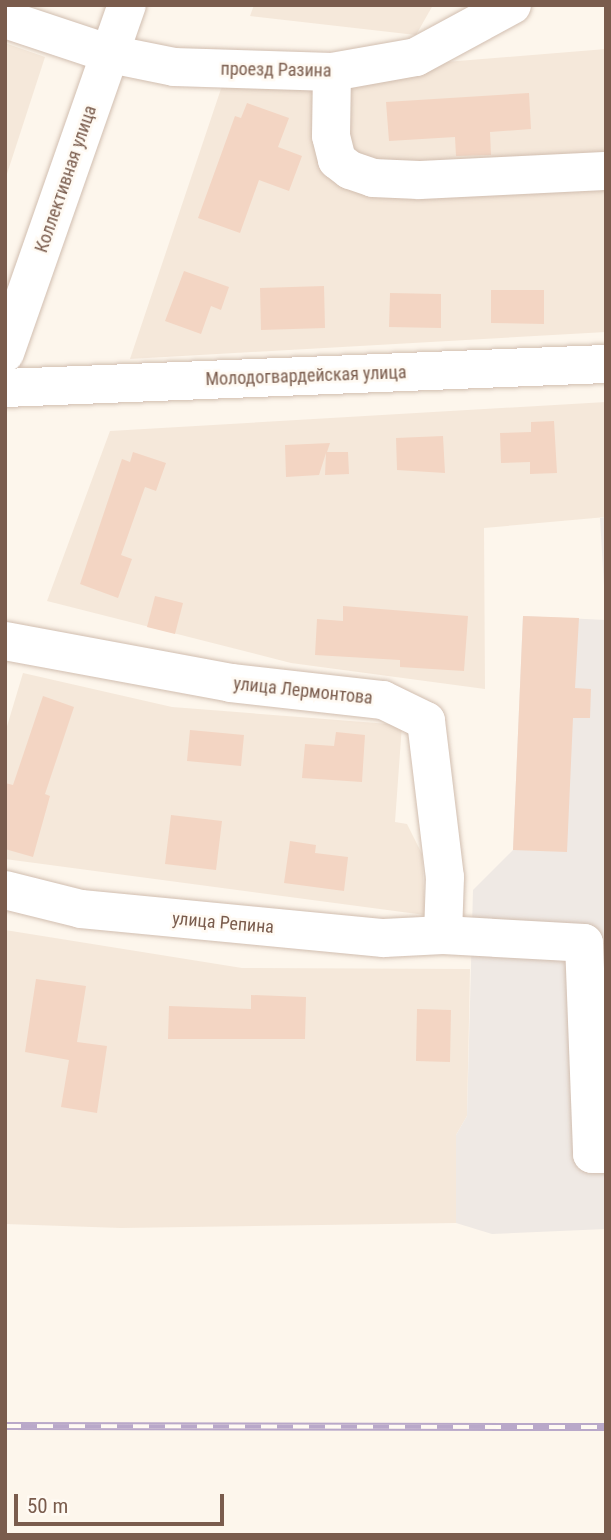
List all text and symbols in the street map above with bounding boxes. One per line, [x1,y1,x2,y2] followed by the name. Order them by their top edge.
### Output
[220,58,332,82] street label: проезд Разина
[31,103,101,255] street label: Коллективная улица
[205,362,407,390] street label: Молодогвардейская улица
[232,673,374,709] street label: улица Лермонтова
[171,908,275,938] street label: улица Репина
[18,1480,228,1524] scale bar
[27,1494,68,1518] text: 50 m

